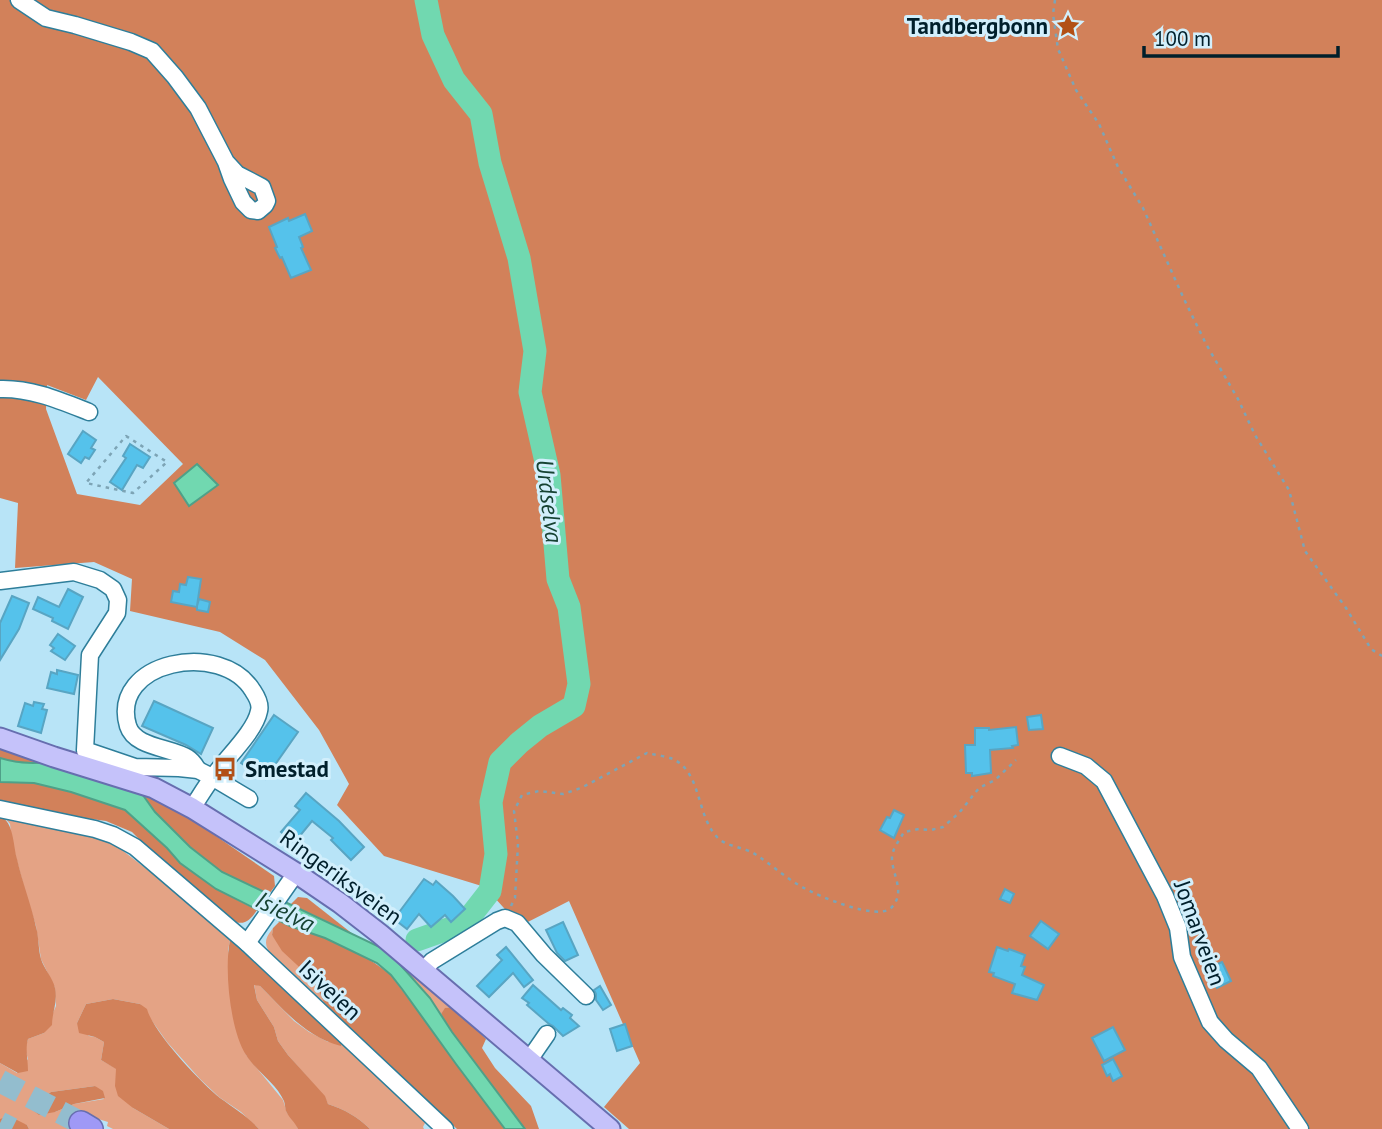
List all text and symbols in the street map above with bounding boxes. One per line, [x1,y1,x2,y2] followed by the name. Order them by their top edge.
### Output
[907,11,1048,40] place label: Tandbergbonn
[1054,12,1082,40] place icon: Tandbergbonn
[1144,14,1338,58] scale bar
[1154,25,1211,52] text: 100 m
[529,457,570,545] water label: Urdselva
[245,754,329,783] place label: Smestad
[211,755,239,783] bus stop icon: Smestad
[274,823,408,931] street label: Ringeriksveien
[1168,875,1233,989] street label: Jomarveien
[251,884,320,939] water label: Isielva
[293,953,368,1026] street label: Isiveien

